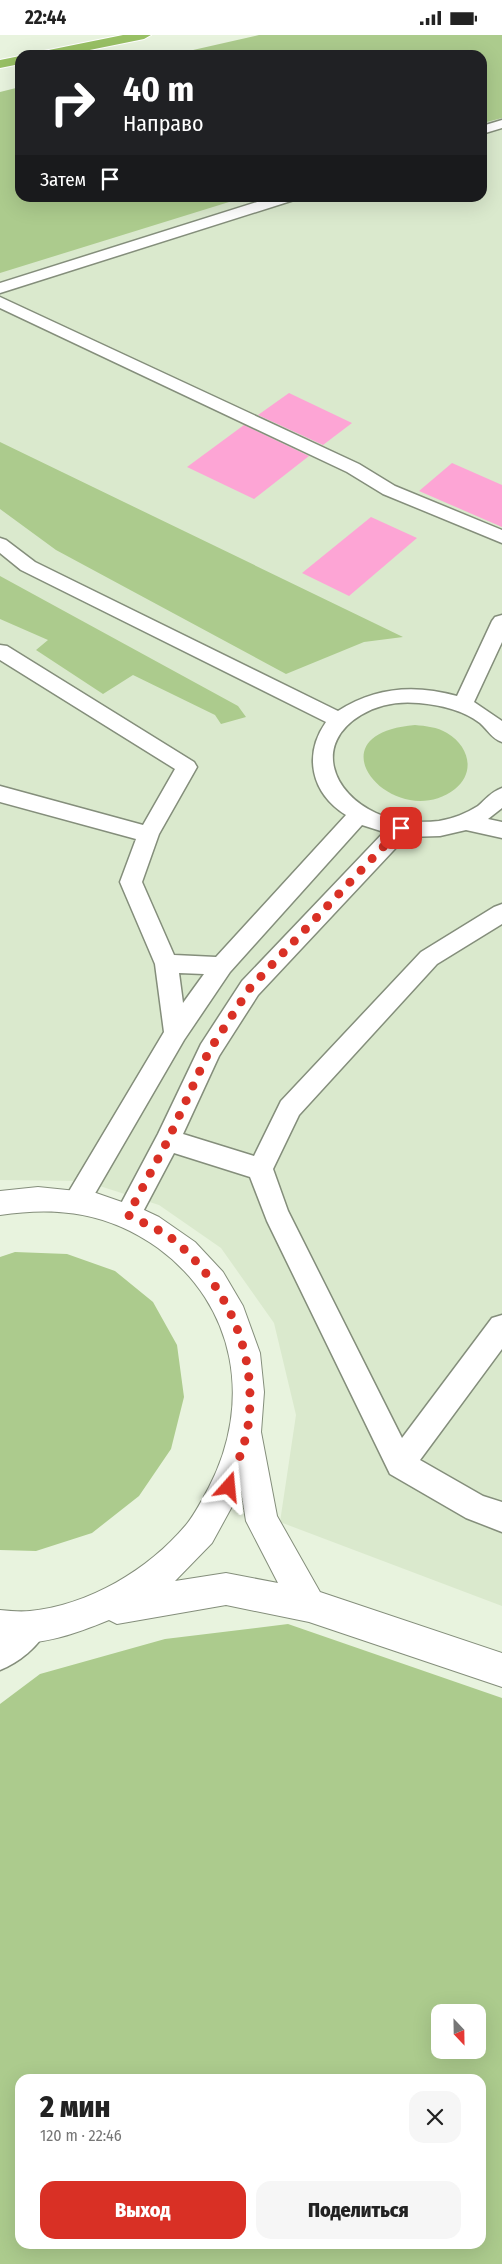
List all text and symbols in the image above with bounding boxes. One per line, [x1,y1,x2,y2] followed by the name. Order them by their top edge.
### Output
[25,6,66,29] text: 22:44
[123,68,194,110] text: 40 m
[40,70,105,135] icon: right
[123,110,204,137] text: Направо
[96,165,124,193] icon: arrive
[40,168,86,191] text: Затем
[380,807,422,849] pin
[387,814,415,842] icon: arrive
[202,1460,254,1512] position arrow
[431,2004,486,2059] north arrow
[431,2004,486,2059] map controls
[40,2089,110,2125] text: 2 мин
[409,2091,461,2143] button: close
[40,2126,122,2145] text: 120 m · 22:46
[40,2181,246,2239] button: Выход
[256,2181,461,2239] button: Поделиться

